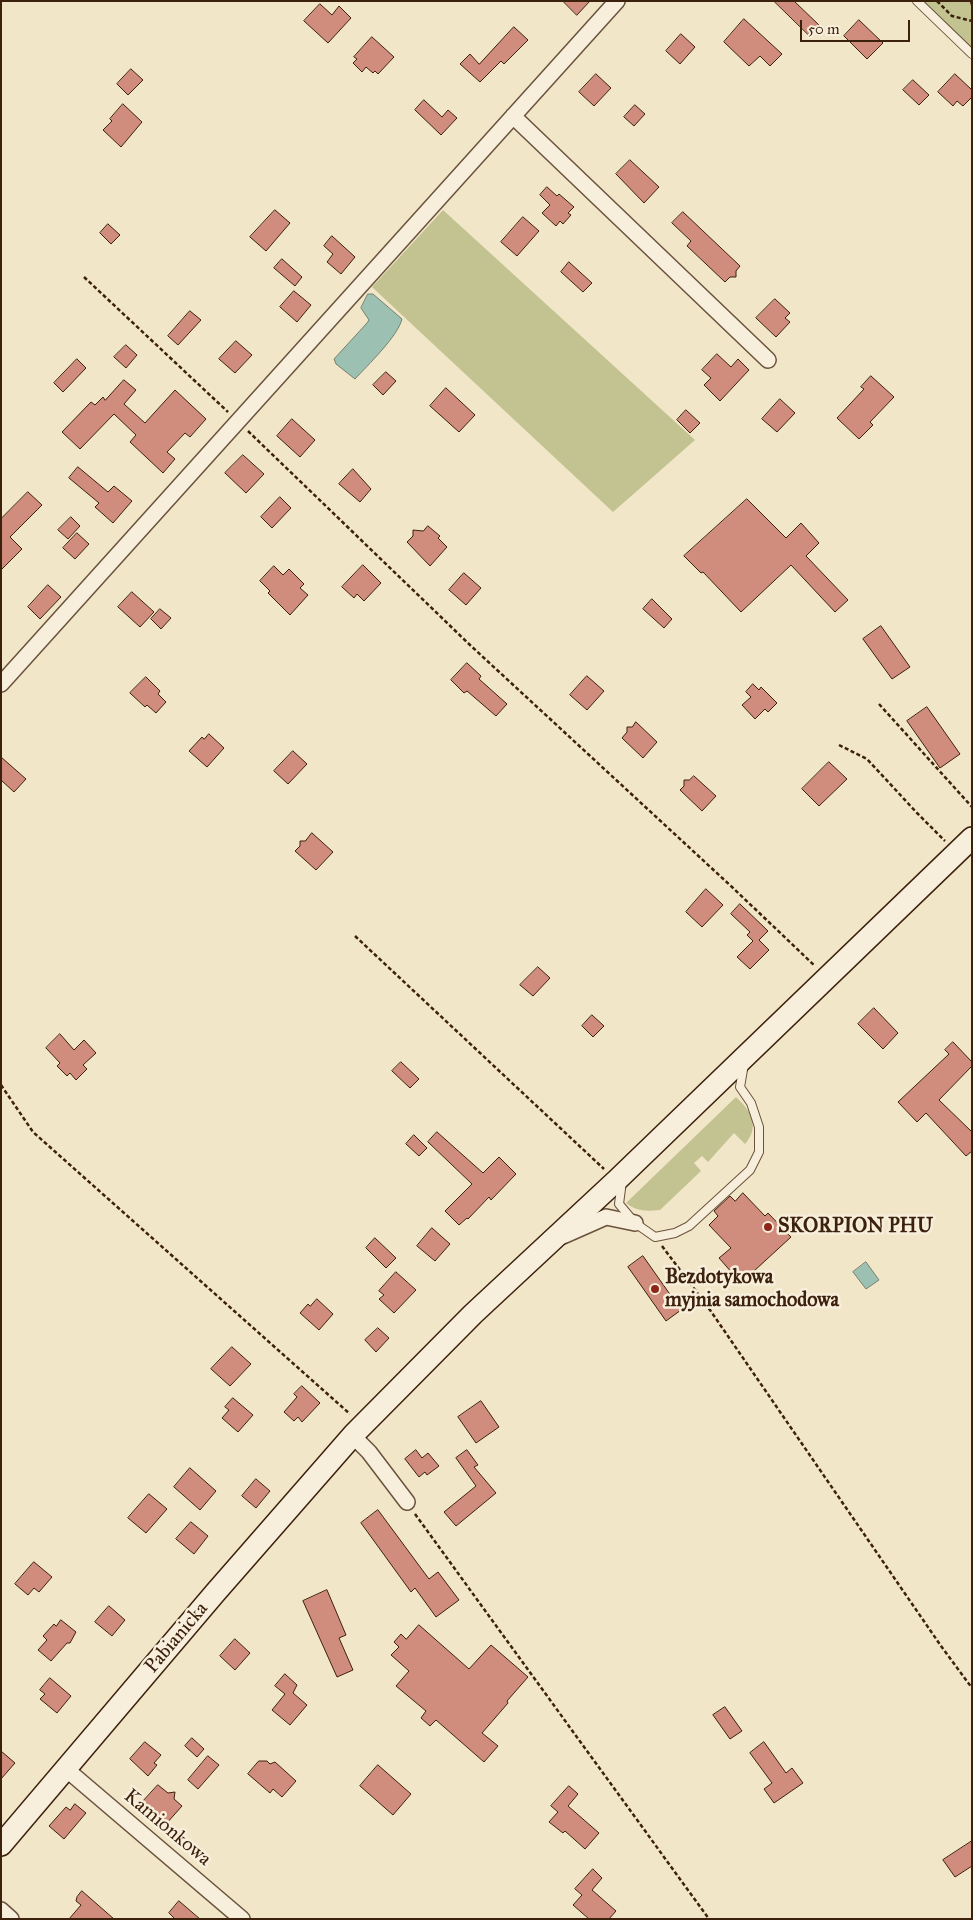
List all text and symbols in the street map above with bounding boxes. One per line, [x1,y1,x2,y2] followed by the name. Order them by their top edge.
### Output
[803,10,913,42] scale bar
[808,20,840,38] text: 50 m
[778,1215,933,1239] place label: SKORPION PHU
[762,1221,774,1233] marker: SKORPION PHU
[665,1266,839,1313] place label: Bezdotykowa myjnia samochodowa
[649,1283,661,1295] marker: Bezdotykowa myjnia samochodowa
[140,1598,214,1678] street label: Pabianicka
[118,1785,216,1871] street label: Kamionkowa

